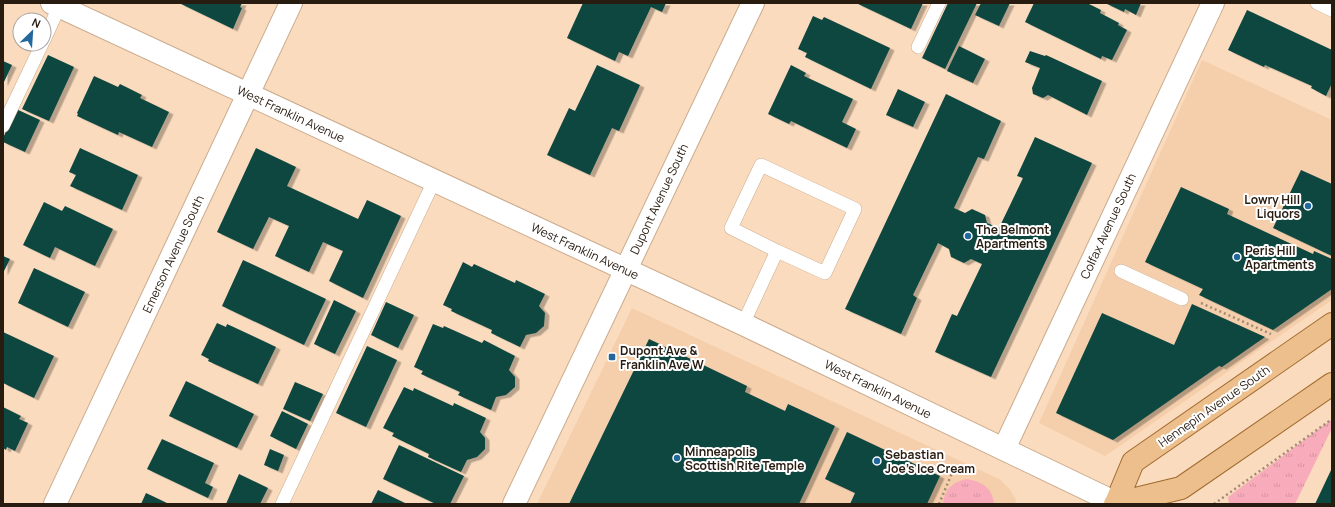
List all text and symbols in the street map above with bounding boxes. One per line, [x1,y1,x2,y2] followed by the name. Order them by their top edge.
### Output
[12,12,52,52] north arrow
[30,14,43,31] text: N
[234,82,348,146] street label: West Franklin Avenue
[626,141,692,257] street label: Dupont Avenue South
[1076,170,1140,282] street label: Colfax Avenue South
[1244,191,1301,222] place label: Lowry Hill Liquors
[138,192,208,316] street label: Emerson Avenue South
[1303,201,1313,211] marker: Lowry Hill Liquors
[528,219,642,283] street label: West Franklin Avenue
[976,221,1049,252] place label: The Belmont Apartments
[963,231,973,241] marker: The Belmont Apartments
[1245,242,1315,273] place label: Peris Hill Apartments
[1232,252,1242,262] marker: Peris Hill Apartments
[620,342,704,373] place label: Dupont Ave & Franklin Ave W
[607,352,617,362] marker: Dupont Ave & Franklin Ave W
[822,356,934,422] street label: West Franklin Avenue
[1155,361,1273,451] street label: Hennepin Avenue South
[685,443,804,474] place label: Minneapolis Scottish Rite Temple
[885,446,975,477] place label: Sebastian Joe's Ice Cream
[672,453,682,463] marker: Minneapolis Scottish Rite Temple
[872,456,882,466] marker: Sebastian Joe's Ice Cream

